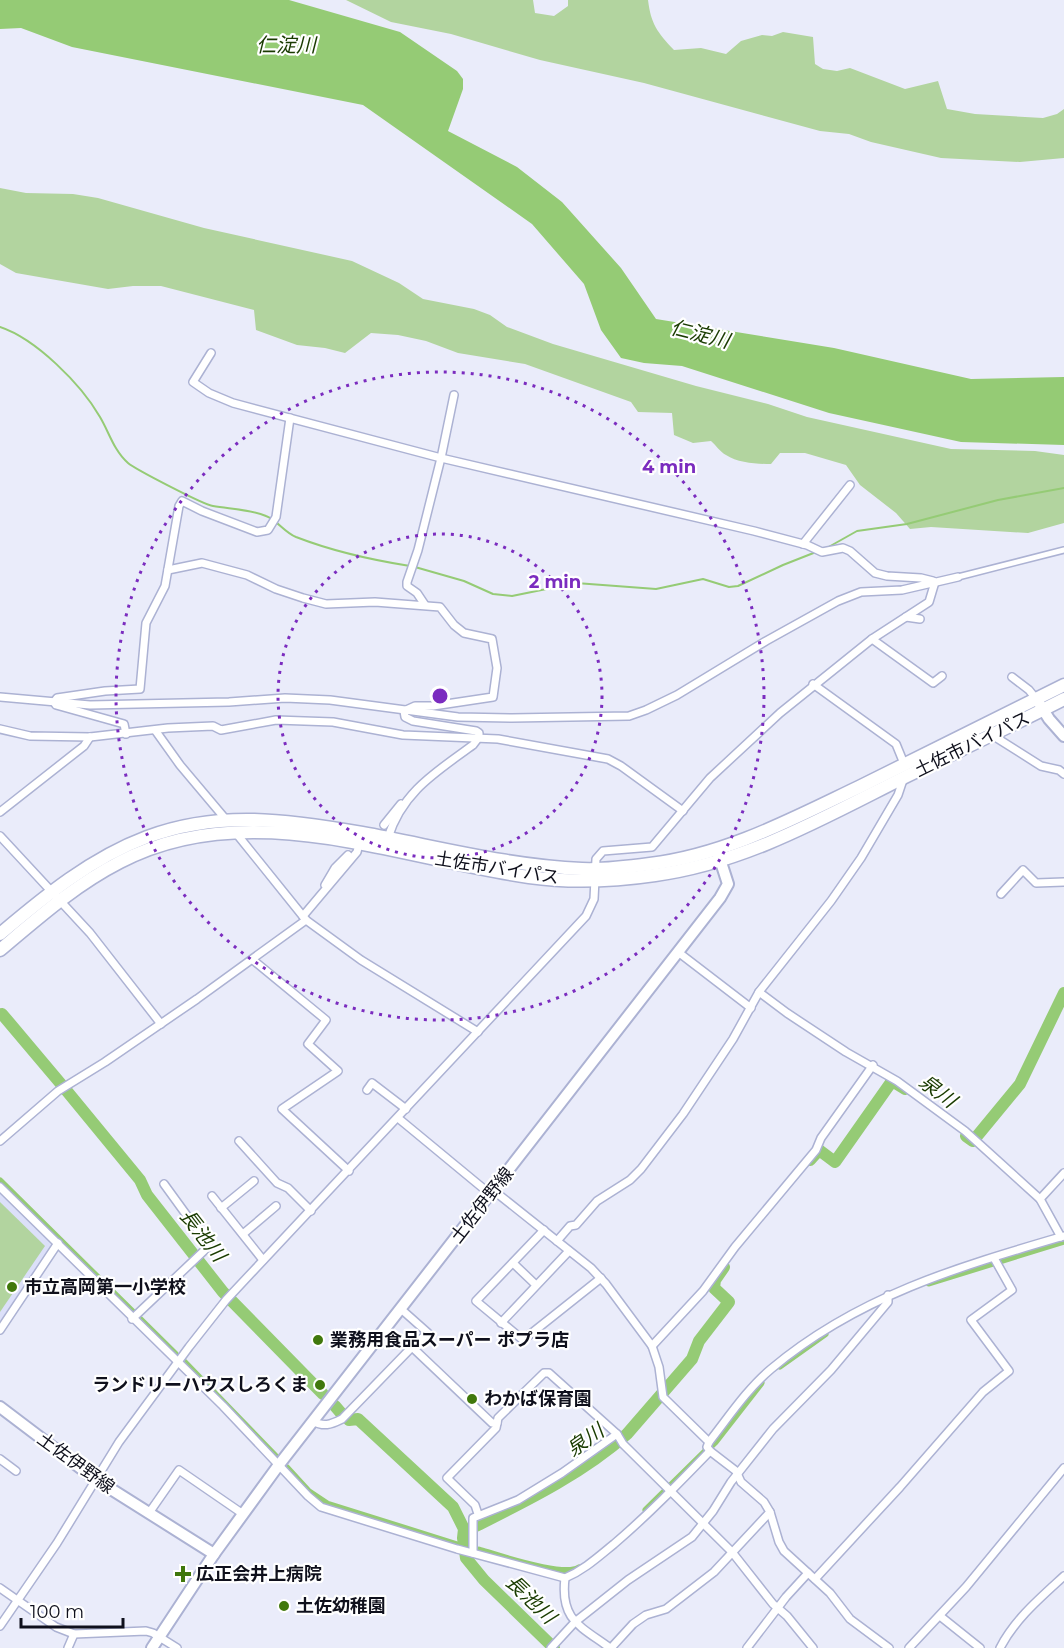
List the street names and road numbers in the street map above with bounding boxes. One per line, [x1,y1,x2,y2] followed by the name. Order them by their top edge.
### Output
[911,707,1033,781] street label: 土佐市バイパス
[433,847,561,889] street label: 土佐市バイパス
[446,1163,518,1247] street label: 土佐伊野線
[33,1428,119,1498] street label: 土佐伊野線

